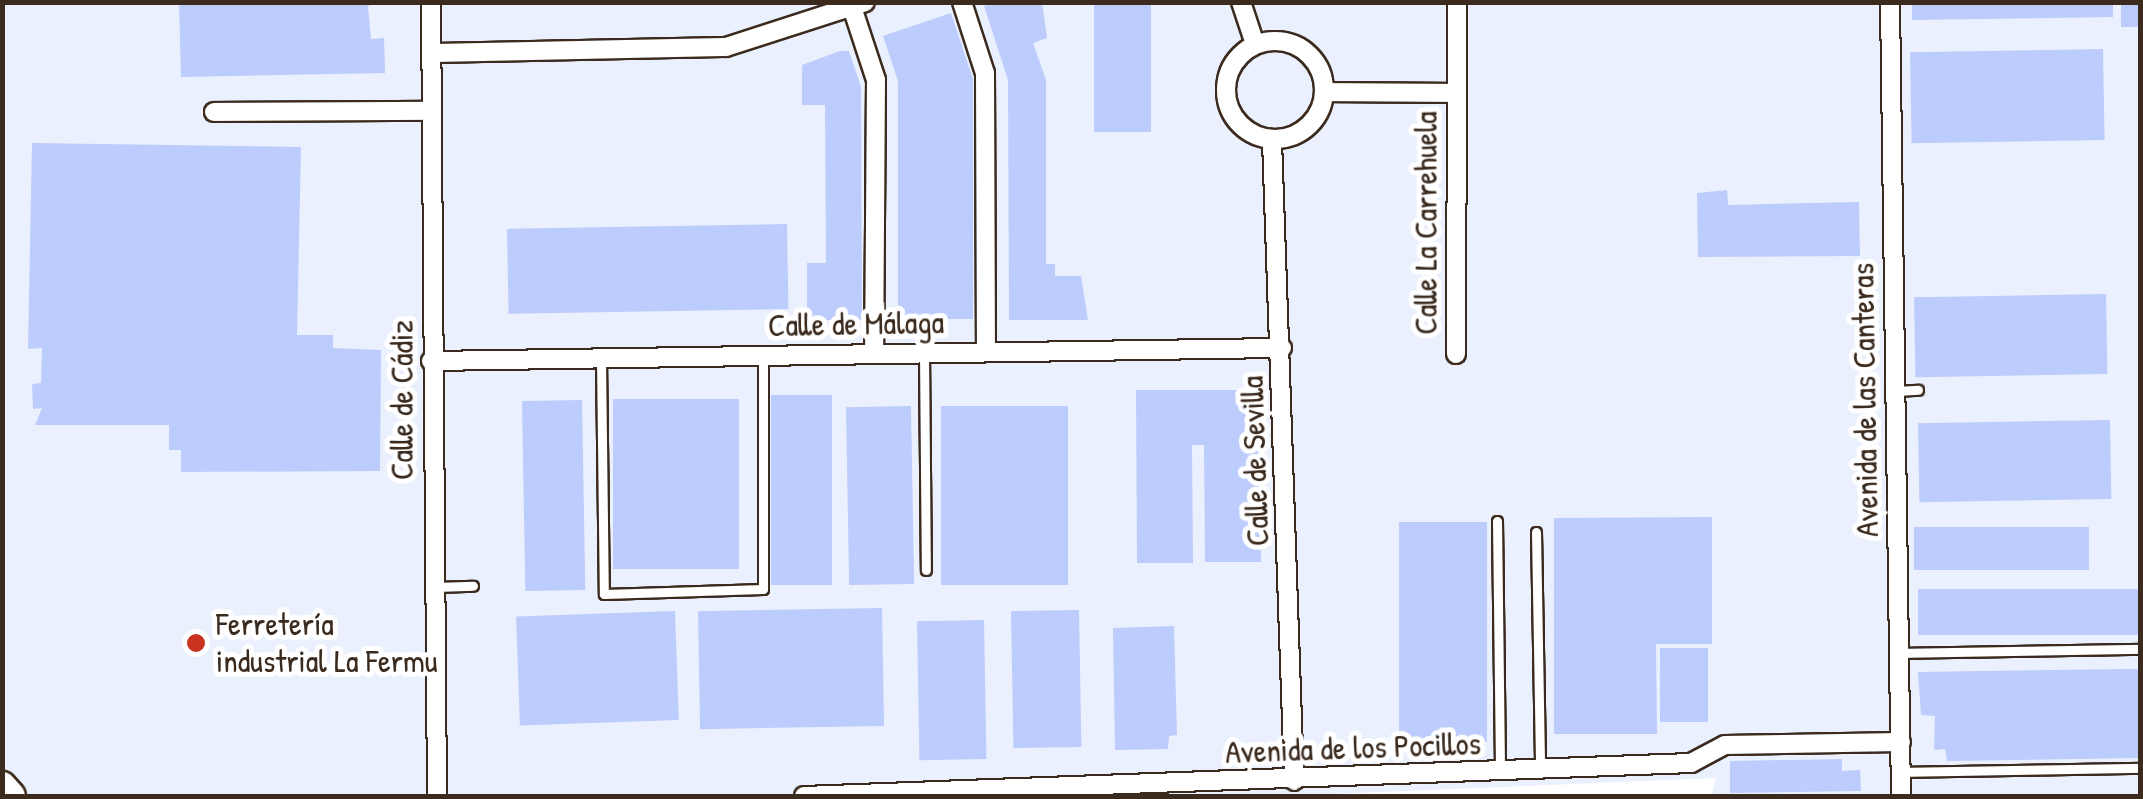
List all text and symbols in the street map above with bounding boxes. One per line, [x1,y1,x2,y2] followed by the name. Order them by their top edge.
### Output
[1407,111,1445,335] street label: Calle La Carrehuela
[1843,263,1887,537] street label: Avenida de las Canteras
[768,303,944,345] street label: Calle de Málaga
[383,320,421,480] street label: Calle de Cádiz
[1233,375,1277,547] street label: Calle de Sevilla
[216,606,438,681] place label: Ferretería industrial La Fermu
[185,632,207,654] marker: Ferretería industrial La Fermu
[1225,724,1481,772] street label: Avenida de los Pocillos

